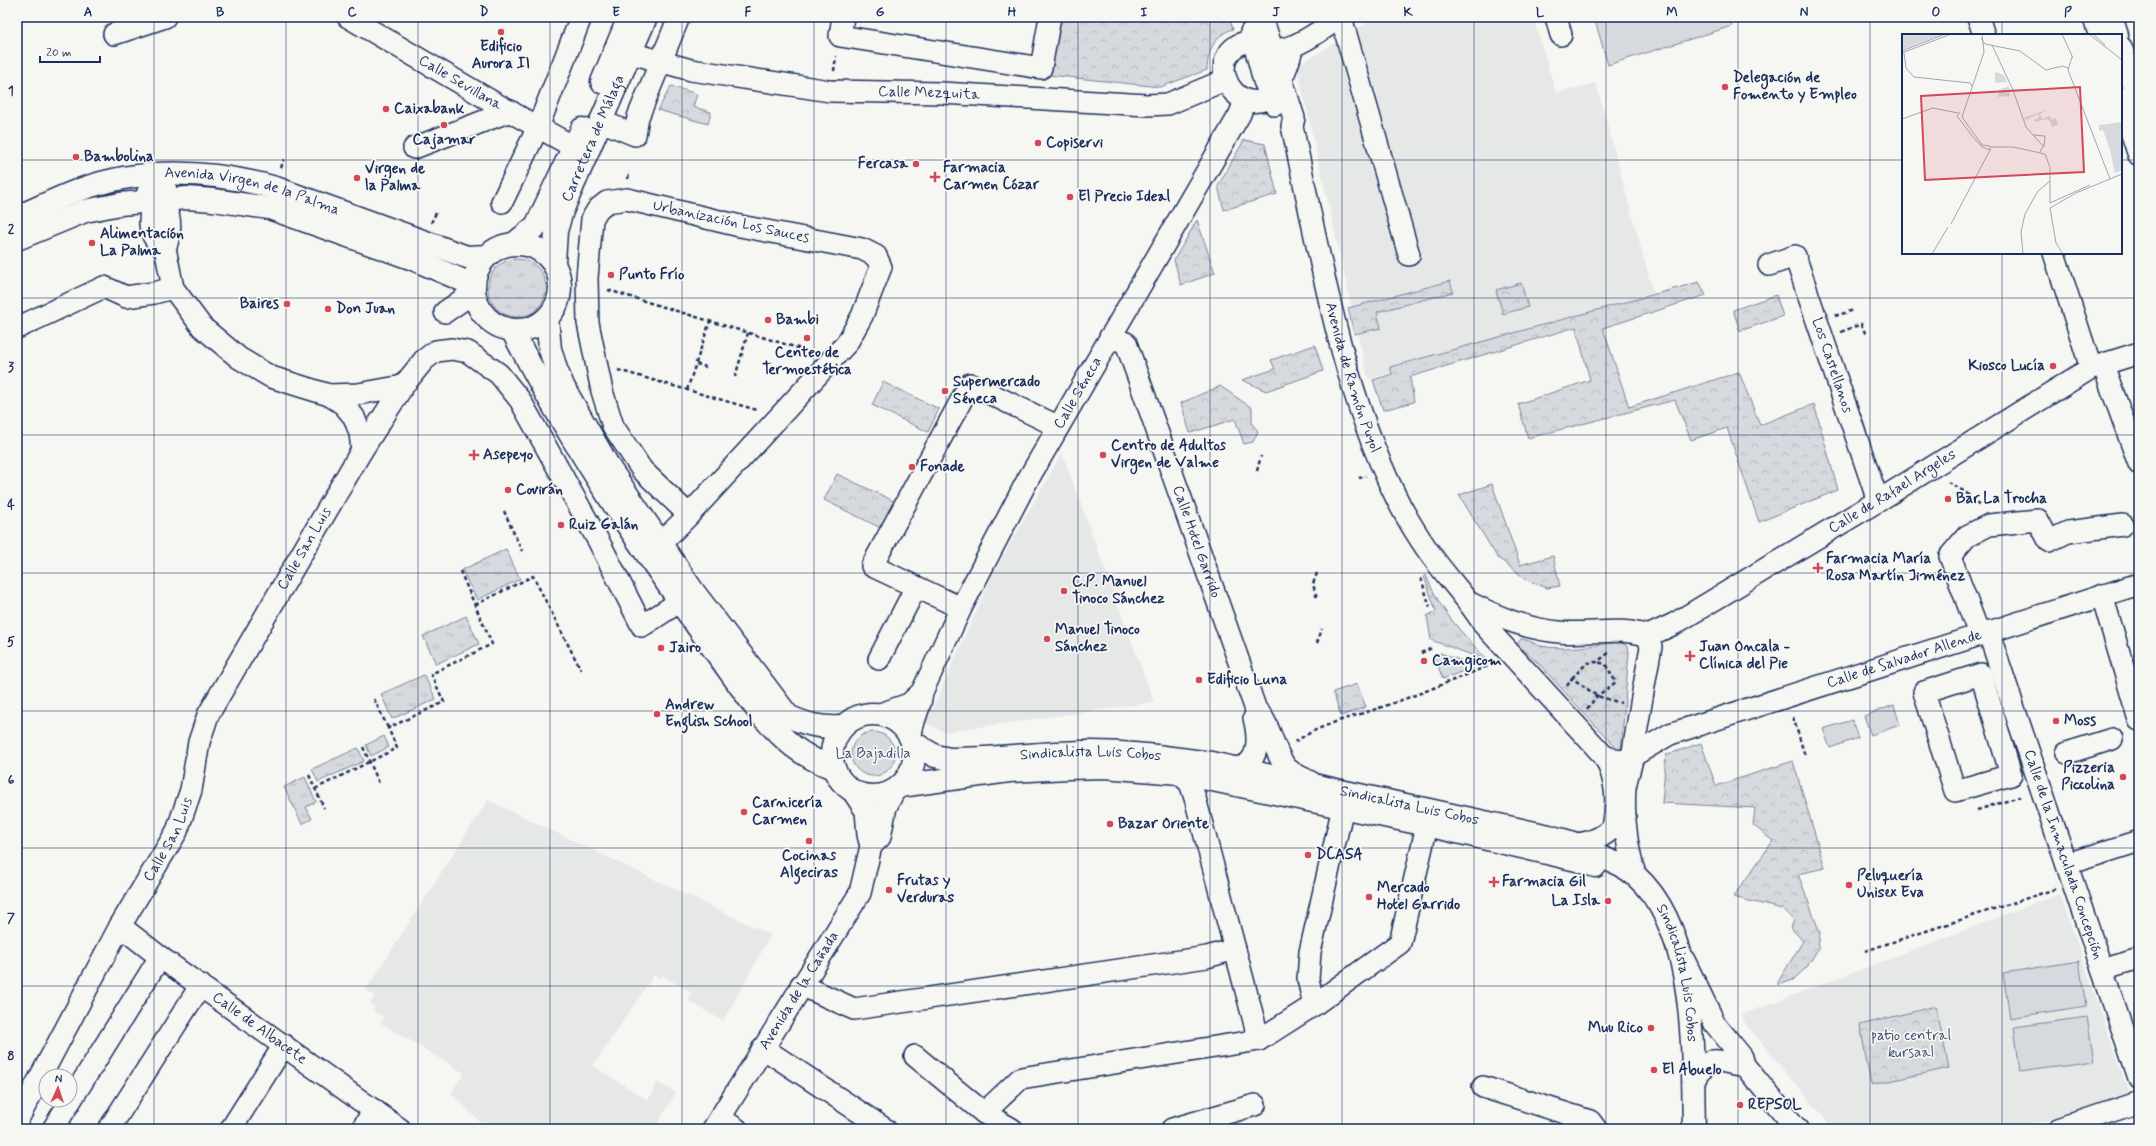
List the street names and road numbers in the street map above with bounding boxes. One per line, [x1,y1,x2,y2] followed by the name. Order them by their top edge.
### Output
[415,51,506,116] street label: Calle Sevillana
[557,72,630,205] street label: Carretera de Málaga
[878,82,982,105] street label: Calle Mezquita
[164,163,343,220] street label: Avenida Virgen de la Palma
[651,196,811,248] street label: Urbanización Los Sauces
[1320,300,1385,456] street label: Avenida de Ramón Puyol
[1807,315,1858,416] street label: Los Castellanos
[1049,353,1107,433] street label: Calle Séneca
[1825,445,1960,538] street label: Calle de Rafael Argeles
[1167,483,1226,601] street label: Calle Hotel Garrido
[273,503,337,594] street label: Calle San Luis
[1824,625,1984,693] street label: Calle de Salvador Allende
[1019,742,1163,766] street label: Sindicalista Luis Cobos
[2019,747,2108,962] street label: Calle de la Inmaculada Concepción
[1338,781,1481,831] street label: Sindicalista Luis Cobos
[139,794,198,885] street label: Calle San Luis
[1651,900,1702,1043] street label: Sindicalista Luis Cobos
[755,928,844,1054] street label: Avenida de la Cañada
[208,987,311,1069] street label: Calle de Albacete

